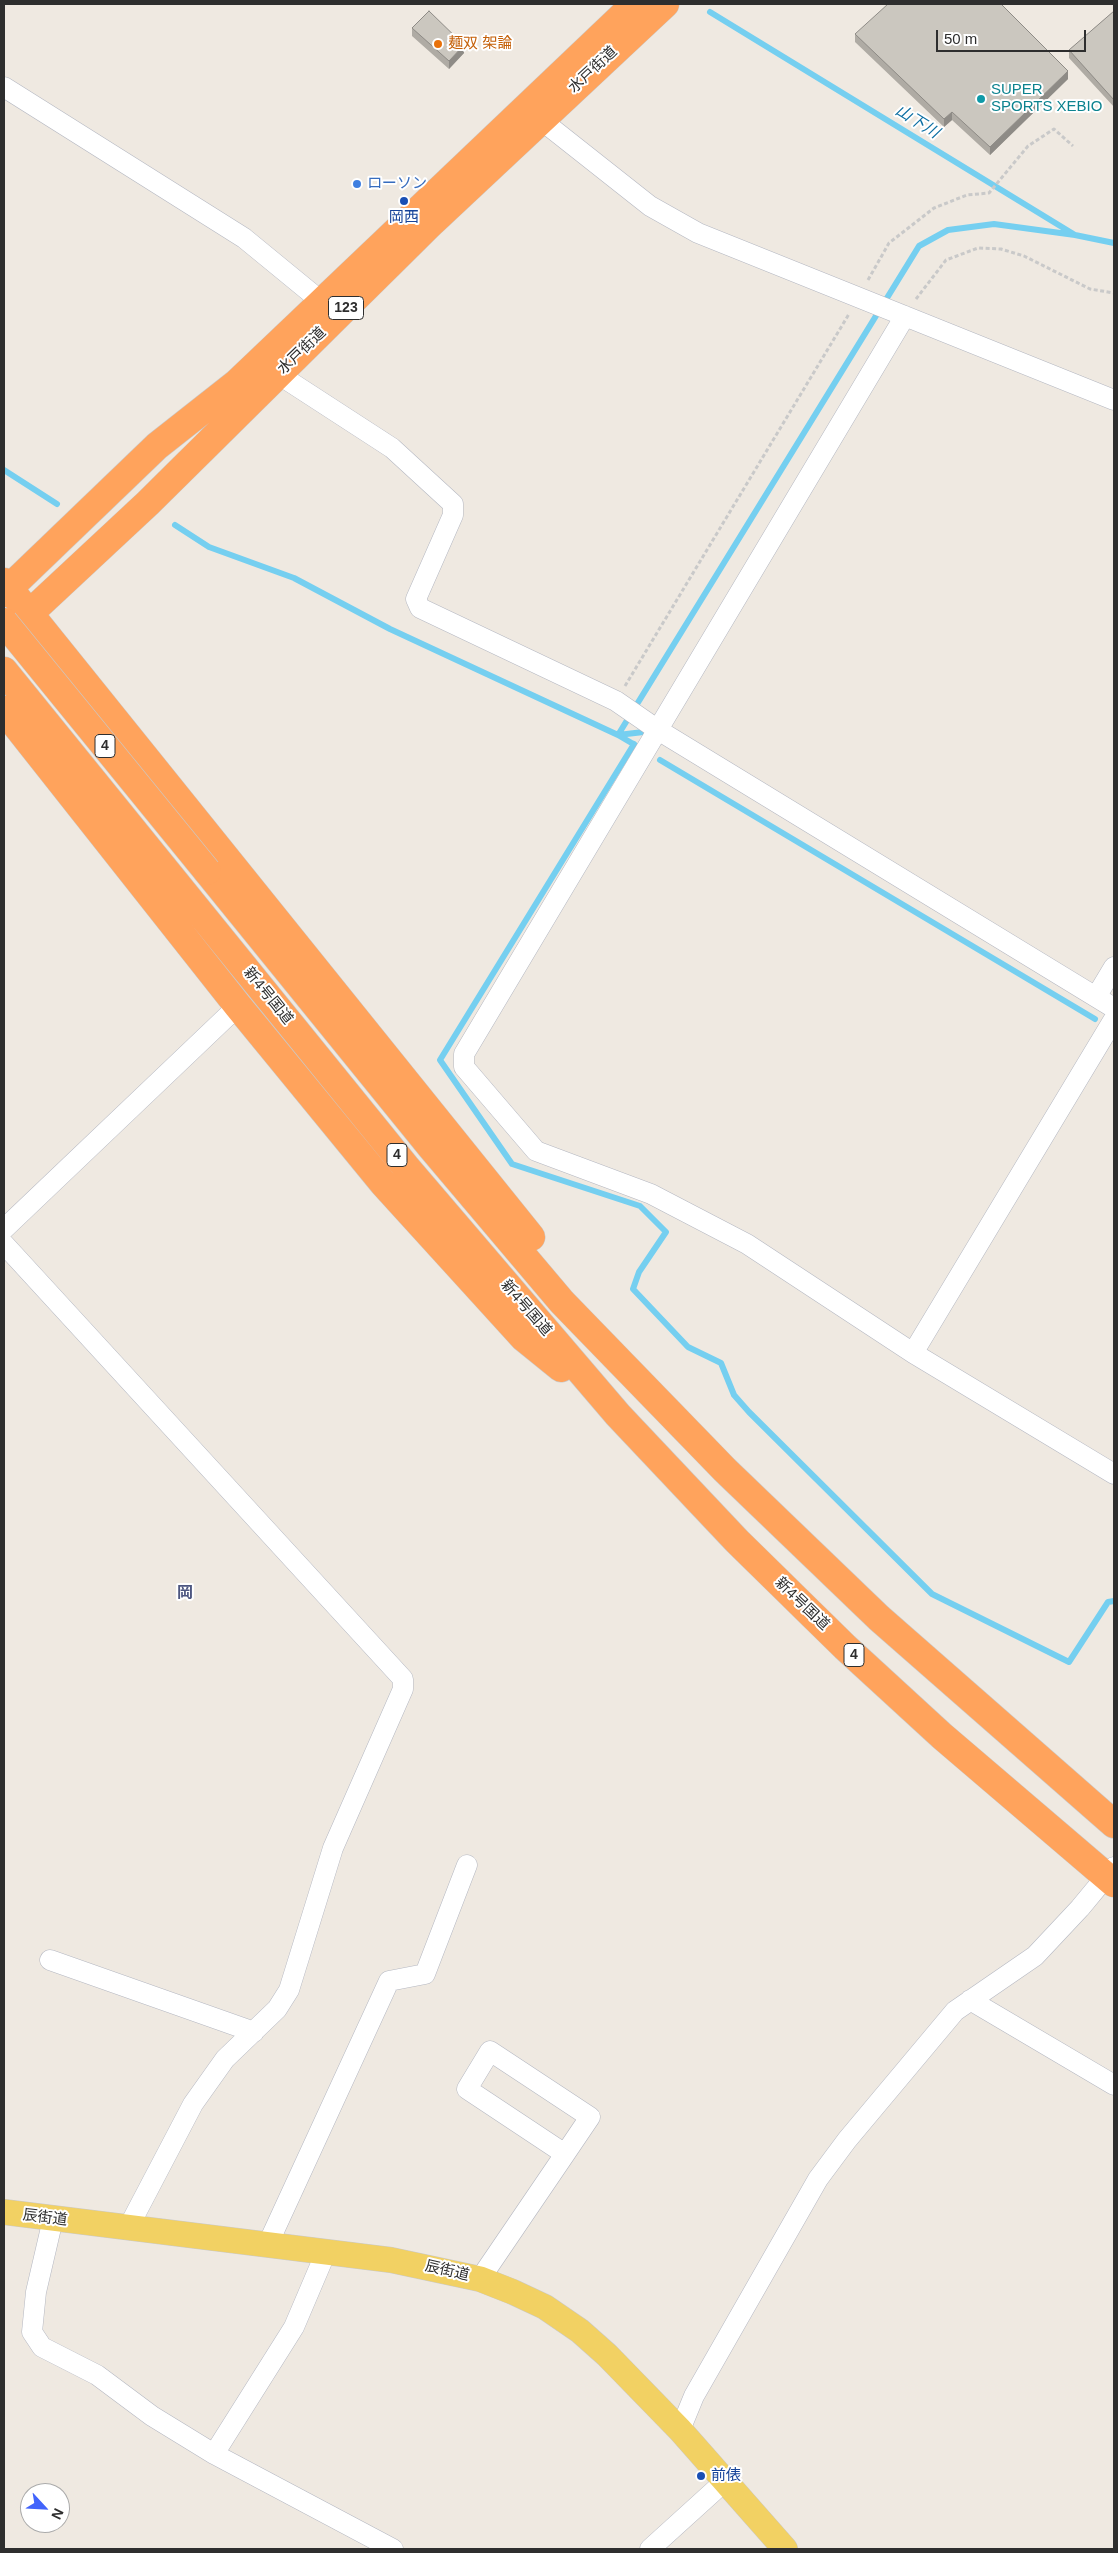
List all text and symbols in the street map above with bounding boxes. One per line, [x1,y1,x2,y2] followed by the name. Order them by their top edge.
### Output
[938,20,1088,52] scale bar
[944,30,977,47] text: 50 m
[448,35,512,53] place label: 麺双 架論
[432,38,444,50] marker: 麺双 架論
[565,43,621,97] street label: 水戸街道
[991,81,1102,116] place label: SUPER SPORTS XEBIO
[975,93,987,105] marker: SUPER SPORTS XEBIO
[892,101,942,143] water label: 山下川
[367,175,427,193] place label: ローソン
[351,178,363,190] marker: ローソン
[398,195,410,207] marker: 岡西
[389,209,419,227] place label: 岡西
[328,296,364,320] road number: 123
[274,324,330,378] street label: 水戸街道
[95,734,115,758] road number: 4
[240,964,296,1028] street label: 新4号国道
[387,1144,407,1166] road number: 4
[497,1276,555,1340] street label: 新4号国道
[771,1574,833,1634] street label: 新4号国道
[177,1584,193,1604] district label: 岡
[844,1644,864,1666] road number: 4
[22,2206,68,2230] street label: 辰街道
[423,2257,471,2285] street label: 辰街道
[711,2467,741,2485] place label: 前俵
[695,2470,707,2482] marker: 前俵
[20,2483,70,2533] north arrow
[48,2506,67,2522] text: N

